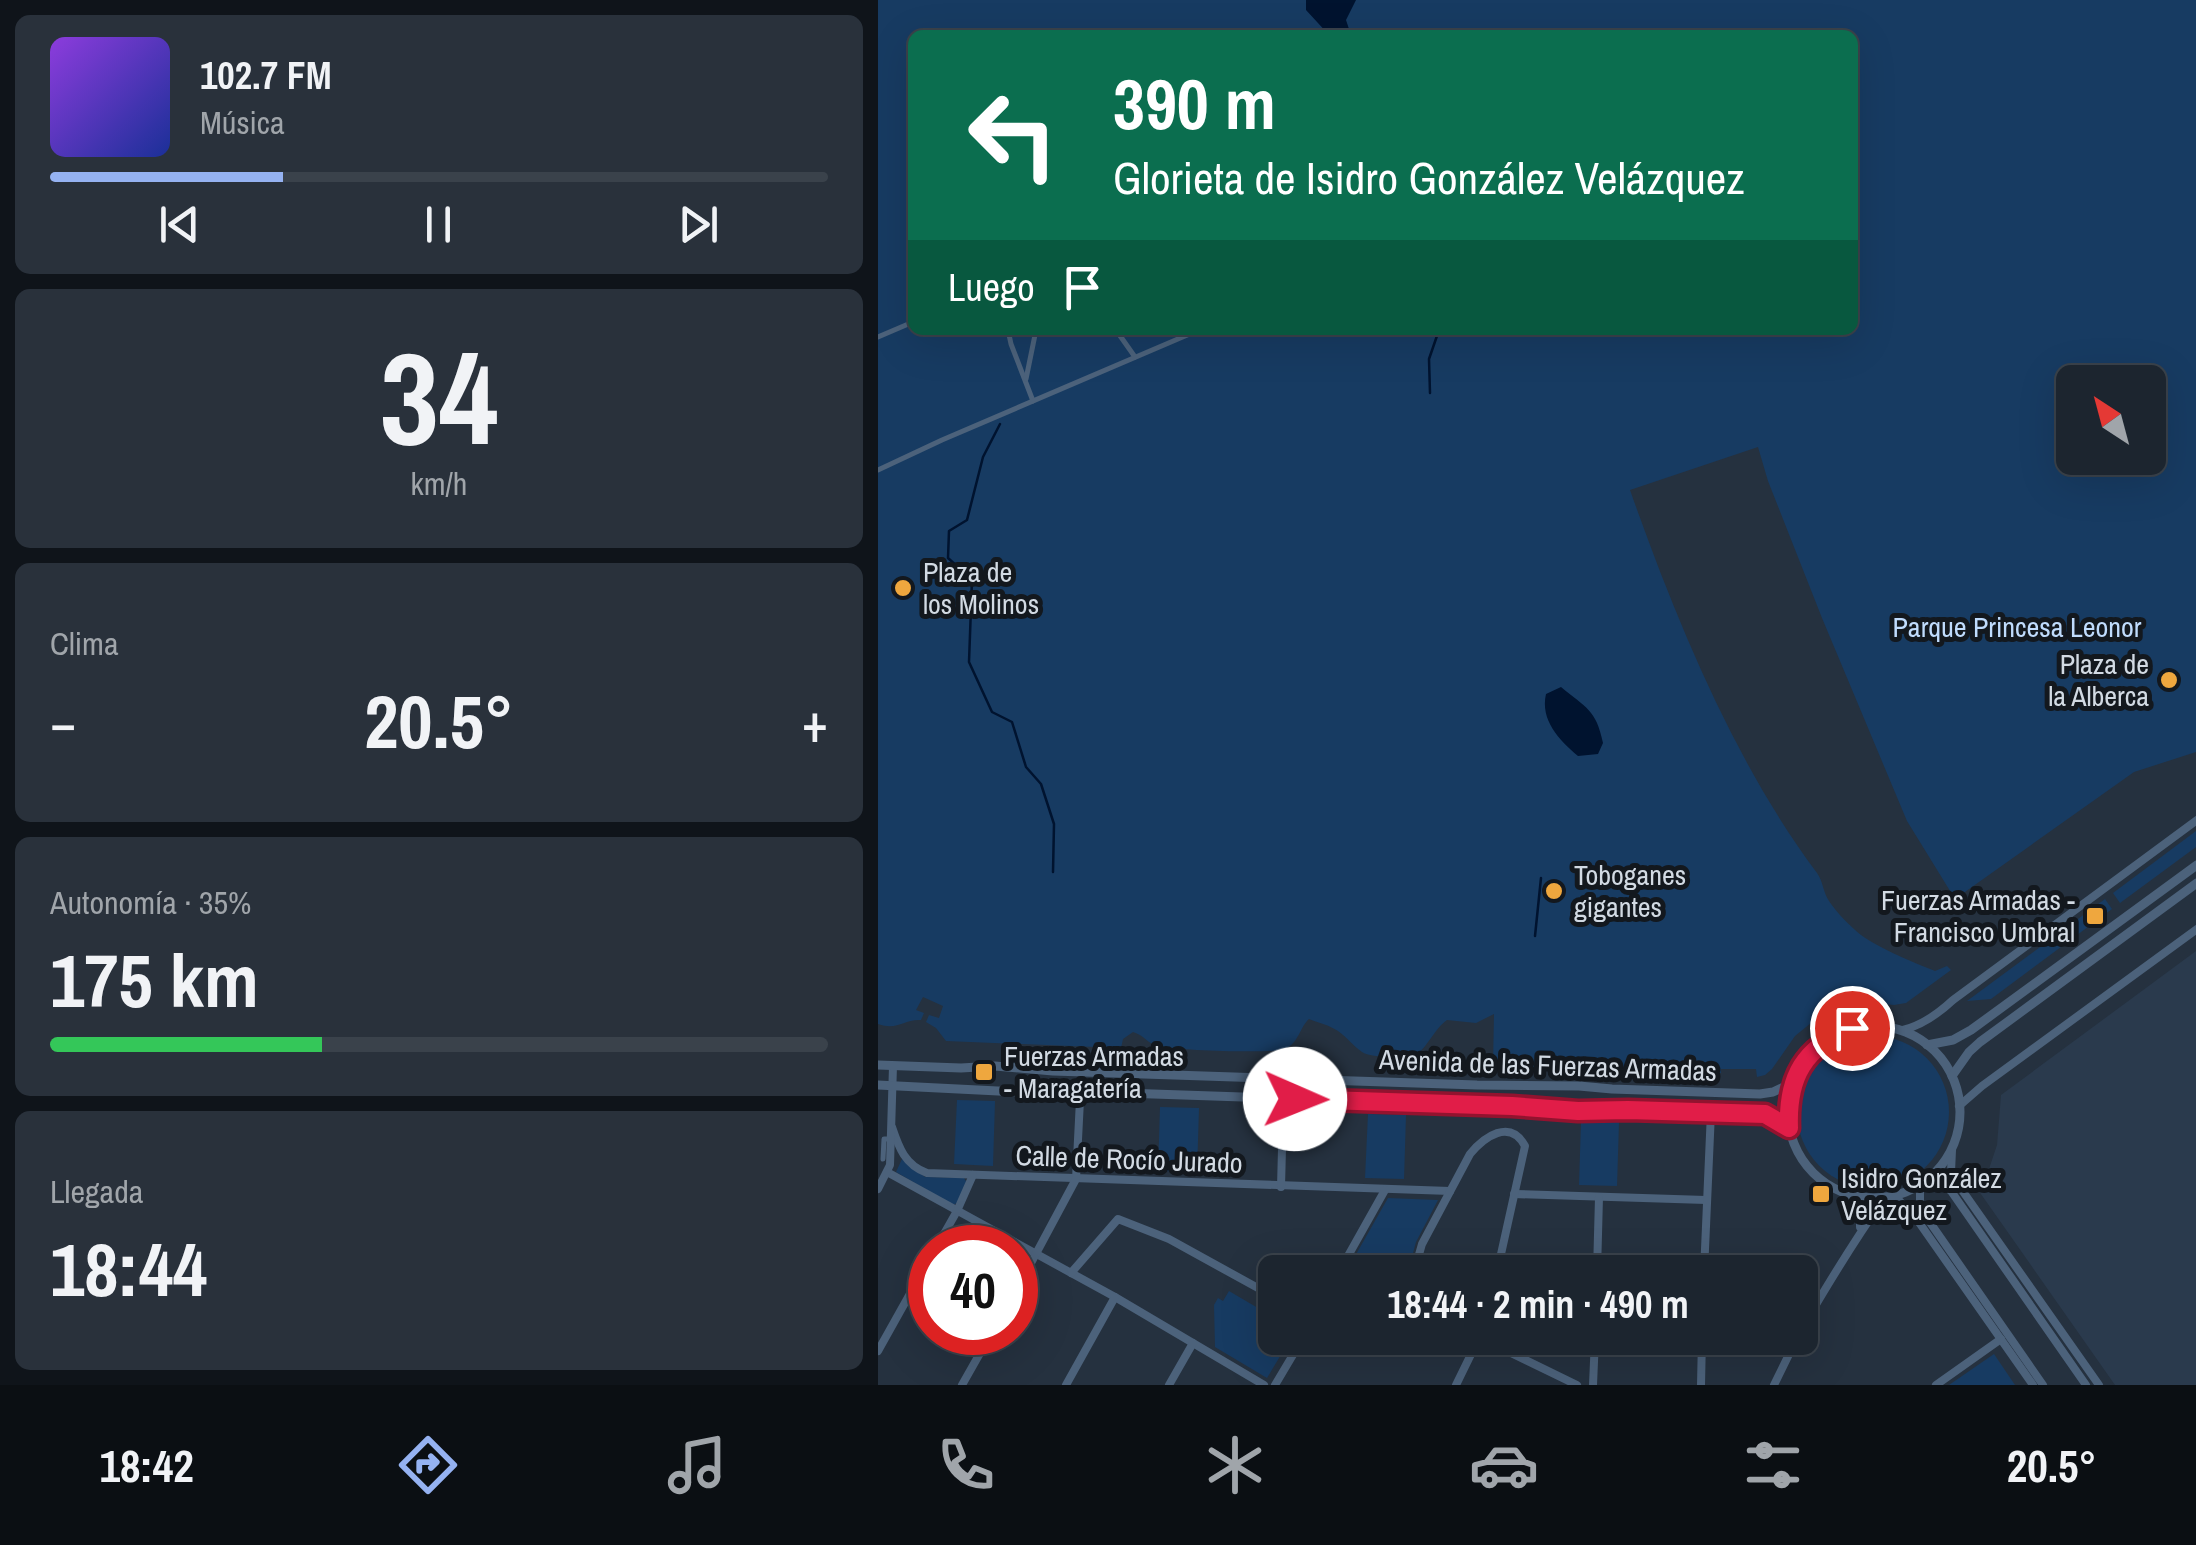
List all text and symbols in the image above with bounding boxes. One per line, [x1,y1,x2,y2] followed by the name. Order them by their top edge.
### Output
[200,50,332,101] text: 102.7 FM
[1113,57,1276,151] text: 390 m
[948,70,1078,200] icon: left
[200,101,285,144] text: Música
[1113,147,1745,208] text: Glorieta de Isidro González Velázquez
[152,197,207,252] icon: previous
[411,197,466,252] icon: pause
[671,197,726,252] icon: next
[1055,260,1110,315] icon: arrive
[948,262,1035,313] text: Luego
[380,309,498,485] text: 34
[2056,365,2166,475] north arrow
[2056,365,2166,475] map controls
[411,462,467,505] text: km/h
[923,553,1039,623] place label: Plaza de los Molinos
[892,577,914,599] marker: Plaza de los Molinos
[1893,608,2142,646] park label: Parque Princesa Leonor
[50,622,119,665] text: Clima
[2048,645,2149,715] place label: Plaza de la Alberca
[2158,669,2180,691] marker: Plaza de la Alberca
[364,670,514,771] text: 20.5°
[50,685,76,759] text: −
[802,685,828,759] text: +
[1574,856,1686,926] place label: Toboganes gigantes
[1543,880,1565,902] marker: Toboganes gigantes
[50,881,251,924] text: Autonomía · 35%
[1881,881,2075,951] place label: Fuerzas Armadas - Francisco Umbral
[2084,905,2106,927] marker: Fuerzas Armadas - Francisco Umbral
[50,929,259,1030] text: 175 km
[1810,986,1895,1071] pin
[1825,1001,1880,1056] icon: arrive
[1004,1037,1184,1107] place label: Fuerzas Armadas - Maragatería
[1378,1040,1717,1090] street label: Avenida de las Fuerzas Armadas
[1243,1047,1347,1151] position arrow
[973,1061,995,1083] marker: Fuerzas Armadas - Maragatería
[1015,1136,1243,1182] street label: Calle de Rocío Jurado
[1841,1159,2002,1229] place label: Isidro González Velázquez
[50,1170,143,1213] text: Llegada
[1810,1183,1832,1205] marker: Isidro González Velázquez
[50,1218,207,1319] text: 18:44
[908,1225,1038,1355] speed limit sign: 40
[1387,1279,1689,1330] text: 18:44 · 2 min · 490 m
[393,1430,463,1500] icon: directions
[662,1430,732,1500] icon: music
[931,1430,1001,1500] icon: phone
[1200,1430,1270,1500] icon: climate
[1469,1430,1539,1500] icon: car
[1738,1430,1808,1500] icon: filters
[99,1435,194,1496] text: 18:42
[2007,1435,2096,1496] text: 20.5°

